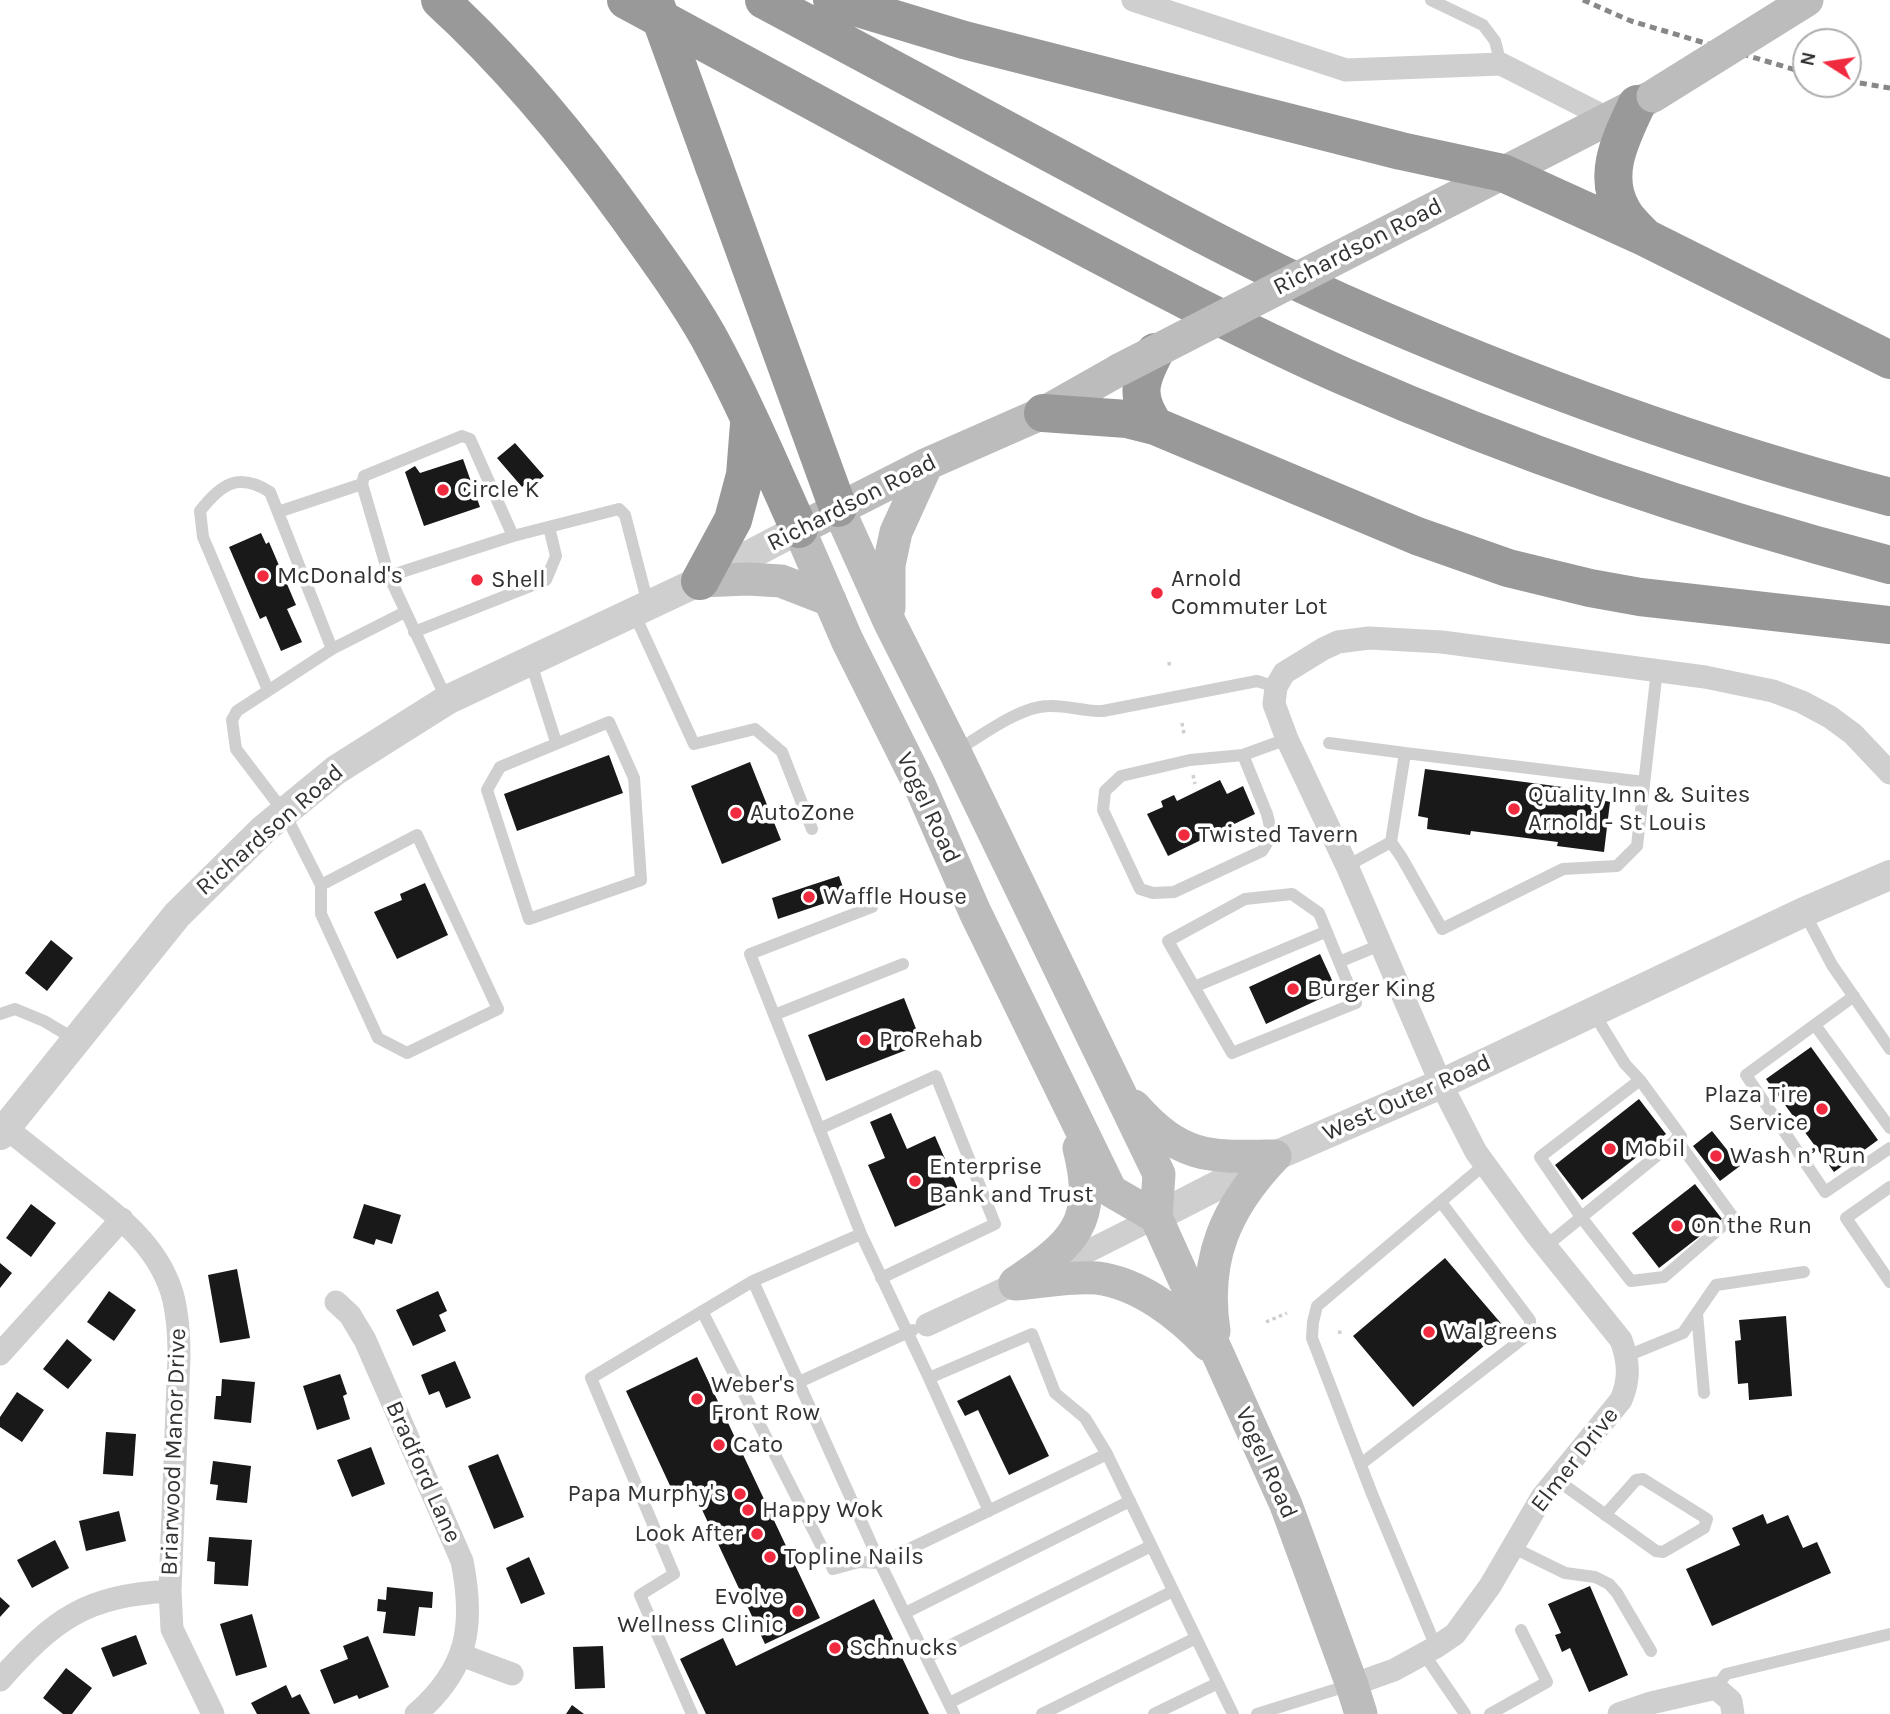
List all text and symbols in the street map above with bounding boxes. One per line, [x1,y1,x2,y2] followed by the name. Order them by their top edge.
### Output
[1792,28,1862,98] north arrow
[1796,50,1821,68] text: N
[1269,192,1447,302] street label: Richardson Road
[763,448,941,558] street label: Richardson Road
[457,476,539,504] place label: Circle K
[435,482,451,498] marker: Circle K
[277,562,403,590] place label: McDonald's
[1171,565,1327,621] place label: Arnold Commuter Lot
[491,566,546,594] place label: Shell
[255,568,271,584] marker: McDonald's
[469,572,485,588] marker: Shell
[1149,585,1165,601] marker: Arnold Commuter Lot
[890,748,966,868] street label: Vogel Road
[190,758,350,902] street label: Richardson Road
[1528,781,1750,837] place label: Quality Inn & Suites Arnold - St Louis
[750,799,855,827] place label: AutoZone
[1506,801,1522,817] marker: Quality Inn & Suites Arnold - St Louis
[728,805,744,821] marker: AutoZone
[1198,821,1359,849] place label: Twisted Tavern
[1176,827,1192,843] marker: Twisted Tavern
[823,883,967,911] place label: Waffle House
[801,889,817,905] marker: Waffle House
[1307,975,1435,1003] place label: Burger King
[1285,981,1301,997] marker: Burger King
[879,1026,983,1054] place label: ProRehab
[857,1032,873,1048] marker: ProRehab
[1318,1048,1496,1148] street label: West Outer Road
[1704,1081,1808,1137] place label: Plaza Tire Service
[1814,1101,1830,1117] marker: Plaza Tire Service
[1624,1135,1686,1163] place label: Mobil
[1602,1141,1618,1157] marker: Mobil
[1730,1142,1866,1170] place label: Wash n’ Run
[1708,1148,1724,1164] marker: Wash n’ Run
[929,1153,1094,1209] place label: Enterprise Bank and Trust
[907,1173,923,1189] marker: Enterprise Bank and Trust
[1691,1212,1812,1240] place label: On the Run
[1669,1218,1685,1234] marker: On the Run
[1443,1318,1558,1346] place label: Walgreens
[1421,1324,1437,1340] marker: Walgreens
[155,1328,193,1576] street label: Briarwood Manor Drive
[711,1371,820,1427] place label: Weber's Front Row
[689,1391,705,1407] marker: Weber's Front Row
[379,1397,467,1547] street label: Bradford Lane
[1525,1402,1625,1518] street label: Elmer Drive
[1229,1403,1303,1523] street label: Vogel Road
[733,1431,783,1459] place label: Cato
[711,1437,727,1453] marker: Cato
[567,1480,726,1508] place label: Papa Murphy's
[732,1486,748,1502] marker: Papa Murphy's
[762,1496,884,1524] place label: Happy Wok
[740,1502,756,1518] marker: Happy Wok
[635,1520,743,1548] place label: Look After
[749,1526,765,1542] marker: Look After
[784,1543,924,1571] place label: Topline Nails
[762,1549,778,1565] marker: Topline Nails
[617,1583,784,1639] place label: Evolve Wellness Clinic
[790,1603,806,1619] marker: Evolve Wellness Clinic
[849,1634,958,1662] place label: Schnucks
[827,1640,843,1656] marker: Schnucks

